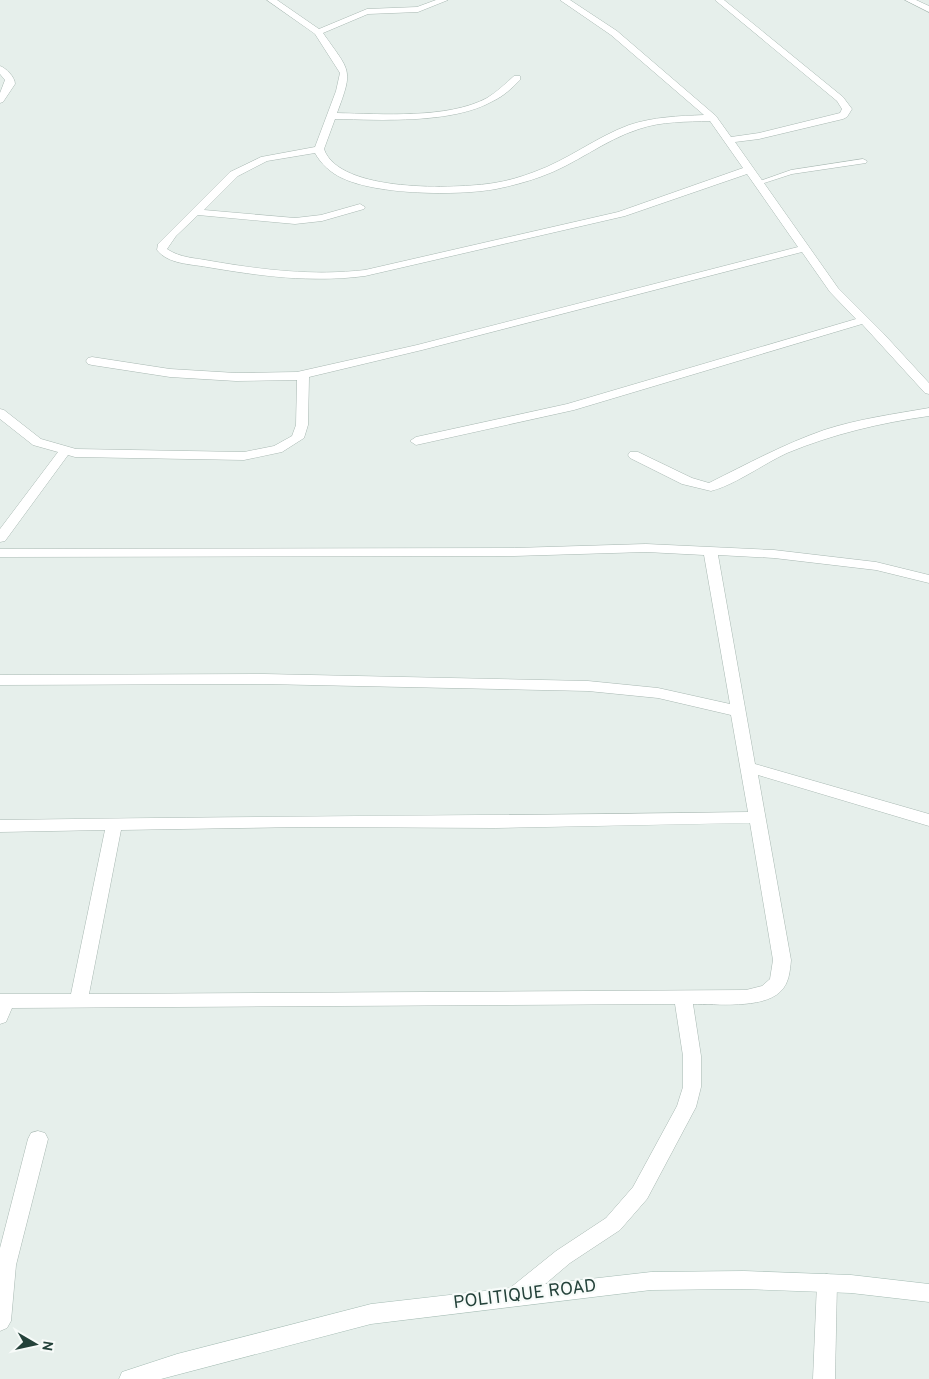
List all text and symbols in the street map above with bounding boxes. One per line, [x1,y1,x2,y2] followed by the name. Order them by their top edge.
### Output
[452,1275,598,1315] street label: POLITIQUE ROAD
[10,1319,60,1369] north arrow
[37,1339,56,1352] text: N

